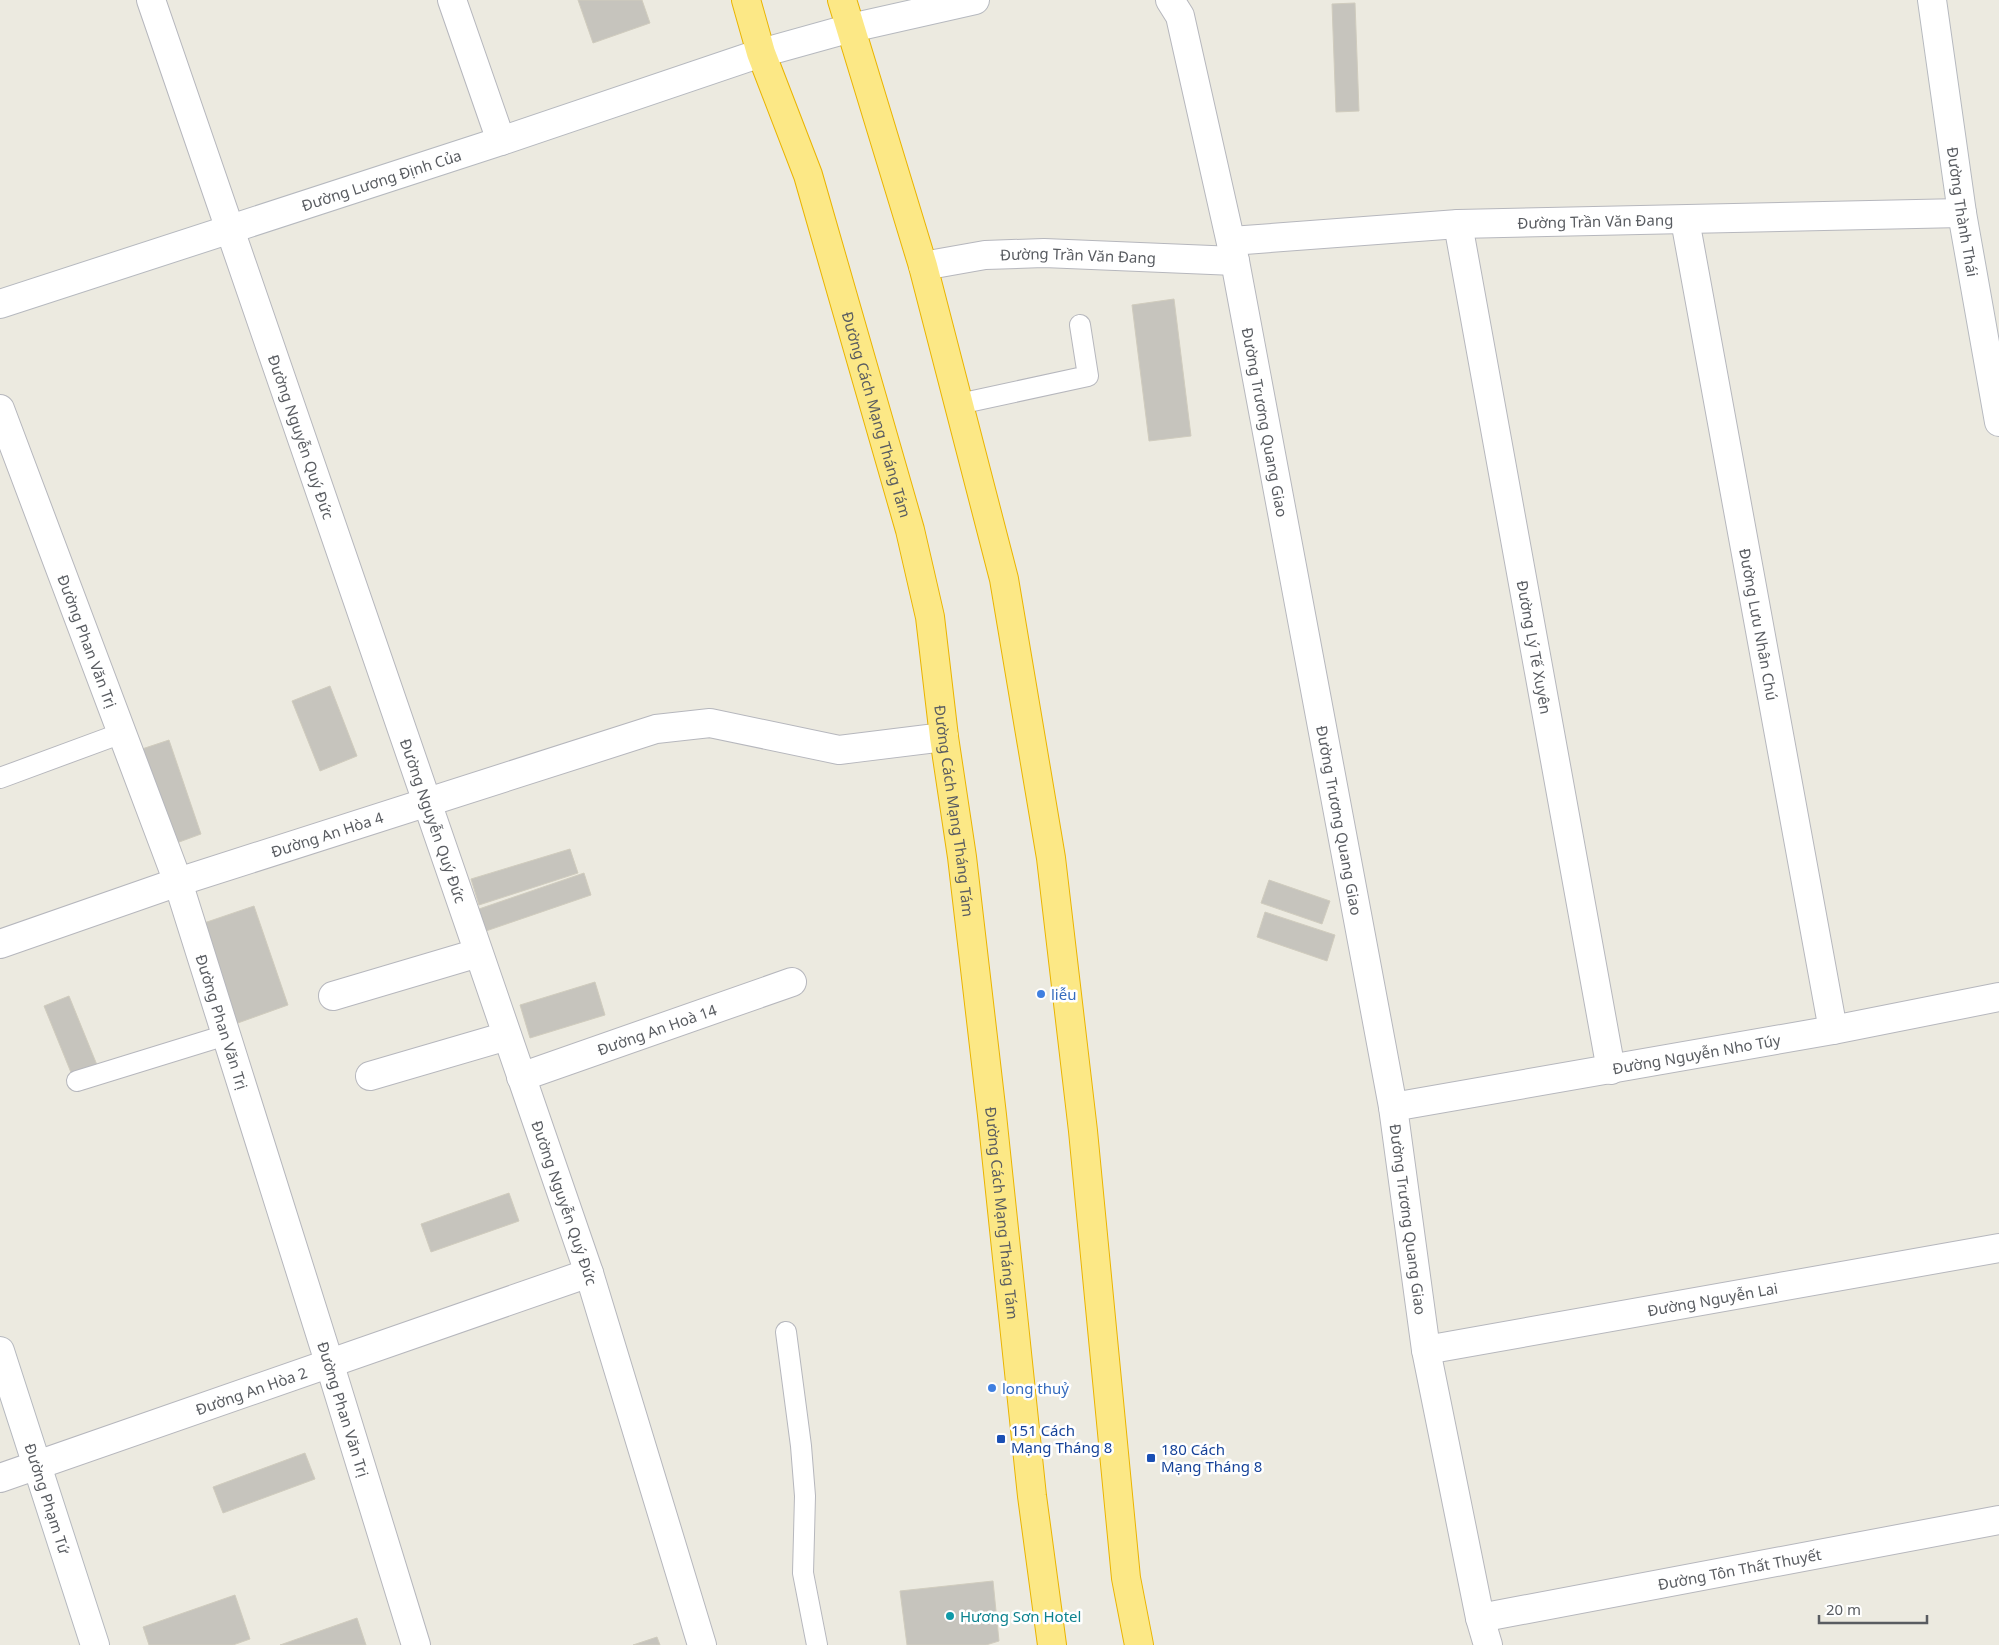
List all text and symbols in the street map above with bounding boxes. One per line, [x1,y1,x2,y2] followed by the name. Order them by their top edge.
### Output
[299,145,464,215] street label: Đường Lương Định Của
[1943,146,1983,278] street label: Đường Thành Thái
[1517,209,1674,233] street label: Đường Trần Văn Đang
[1000,243,1156,268] street label: Đường Trần Văn Đang
[838,309,916,520] street label: Đường Cách Mạng Tháng Tám
[1238,326,1293,519] street label: Đường Trương Quang Giao
[264,352,339,522] street label: Đường Nguyễn Quý Đức
[1735,547,1783,702] street label: Đường Lưu Nhân Chú
[53,572,121,710] street label: Đường Phan Văn Trị
[1513,579,1556,716] street label: Đường Lý Tế Xuyên
[930,704,979,918] street label: Đường Cách Mạng Tháng Tám
[1312,724,1367,917] street label: Đường Trương Quang Giao
[396,736,471,906] street label: Đường Nguyễn Quý Đức
[268,807,386,862] street label: Đường An Hòa 4
[191,952,253,1092] street label: Đường Phan Văn Trị
[1051,984,1076,1004] place label: liễu
[1035,988,1047,1000] marker: liễu
[594,999,720,1060] street label: Đường An Hoà 14
[1611,1029,1782,1078] street label: Đường Nguyễn Nho Túy
[981,1106,1023,1320] street label: Đường Cách Mạng Tháng Tám
[527,1118,602,1288] street label: Đường Nguyễn Quý Đức
[1385,1123,1431,1316] street label: Đường Trương Quang Giao
[1646,1278,1779,1320] street label: Đường Nguyễn Lai
[313,1339,374,1479] street label: Đường Phan Văn Trị
[193,1362,310,1419] street label: Đường An Hòa 2
[1002,1378,1069,1398] place label: long thuỷ
[986,1382,998,1394] marker: long thuỷ
[1011,1420,1112,1457] place label: 151 Cách Mạng Tháng 8
[995,1433,1007,1445] marker: 151 Cách Mạng Tháng 8
[1161,1439,1262,1476] place label: 180 Cách Mạng Tháng 8
[20,1441,75,1557] street label: Đường Phạm Tứ
[1145,1452,1157,1464] marker: 180 Cách Mạng Tháng 8
[1656,1544,1823,1594] street label: Đường Tôn Thất Thuyết
[1819,1592,1926,1624] scale bar
[1826,1599,1861,1619] text: 20 m
[960,1606,1081,1626] place label: Hương Sơn Hotel
[944,1610,956,1622] marker: Hương Sơn Hotel

